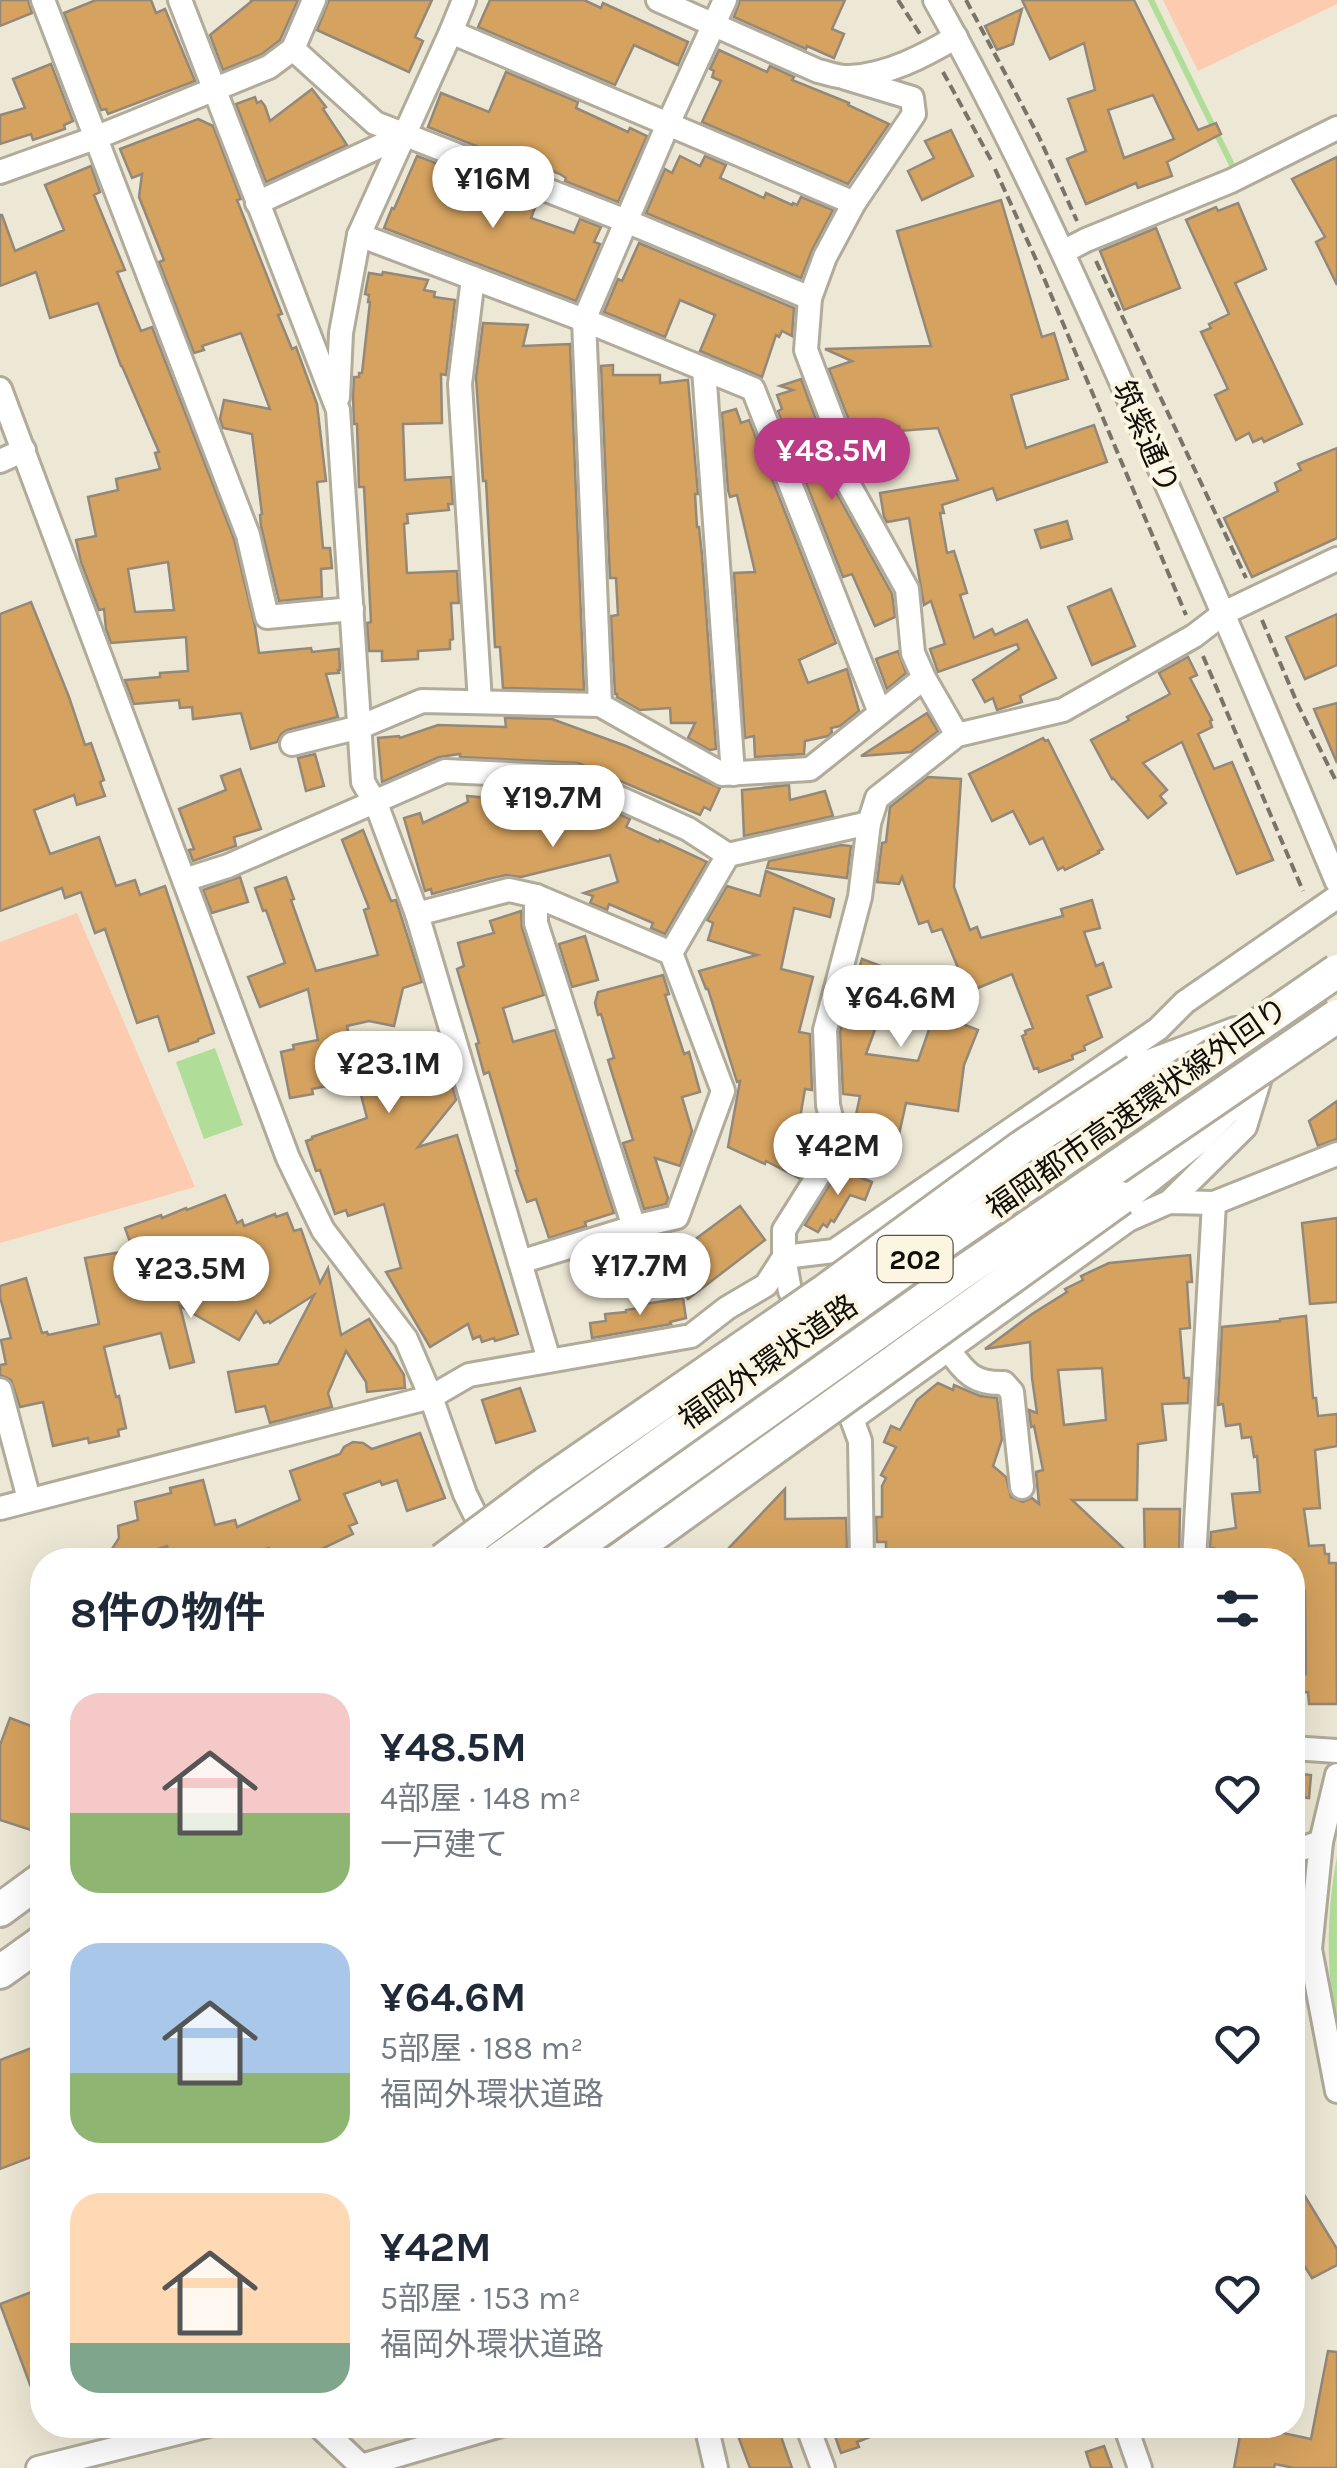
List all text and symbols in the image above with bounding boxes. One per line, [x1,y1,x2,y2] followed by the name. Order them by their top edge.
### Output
[434,146,552,231] pin: ¥16M
[454,160,532,197] text: ¥16M
[1105,375,1187,499] street label: 筑紫通り
[751,418,913,503] pin: ¥48.5M
[776,432,888,469] text: ¥48.5M
[472,765,634,850] pin: ¥19.7M
[503,779,603,816] text: ¥19.7M
[820,965,982,1050] pin: ¥64.6M
[845,979,957,1016] text: ¥64.6M
[979,990,1295,1226] street label: 福岡都市高速環状線外回り
[308,1031,470,1116] pin: ¥23.1M
[337,1045,441,1082] text: ¥23.1M
[779,1113,897,1198] pin: ¥42M
[795,1127,881,1164] text: ¥42M
[559,1233,721,1318] pin: ¥17.7M
[110,1236,272,1321] pin: ¥23.5M
[878,1236,952,1282] road number: 202
[592,1247,688,1284] text: ¥17.7M
[135,1250,247,1287] text: ¥23.5M
[672,1287,864,1437] street label: 福岡外環状道路
[1210,1581,1265,1636] icon: filters
[70,1588,265,1638] text: 8件の物件
[380,1722,527,1772] text: ¥48.5M
[150,1733,270,1853] icon: home
[1210,1766,1265,1821] icon: heart
[380,1780,581,1817] text: 4部屋 · 148 m²
[380,1826,508,1863] text: 一戸建て
[380,1972,526,2022] text: ¥64.6M
[150,1983,270,2103] icon: home
[1210,2016,1265,2071] icon: heart
[380,2030,583,2067] text: 5部屋 · 188 m²
[380,2076,604,2113] text: 福岡外環状道路
[380,2222,492,2272] text: ¥42M
[150,2233,270,2353] icon: home
[1210,2266,1265,2321] icon: heart
[380,2280,581,2317] text: 5部屋 · 153 m²
[380,2326,604,2363] text: 福岡外環状道路

